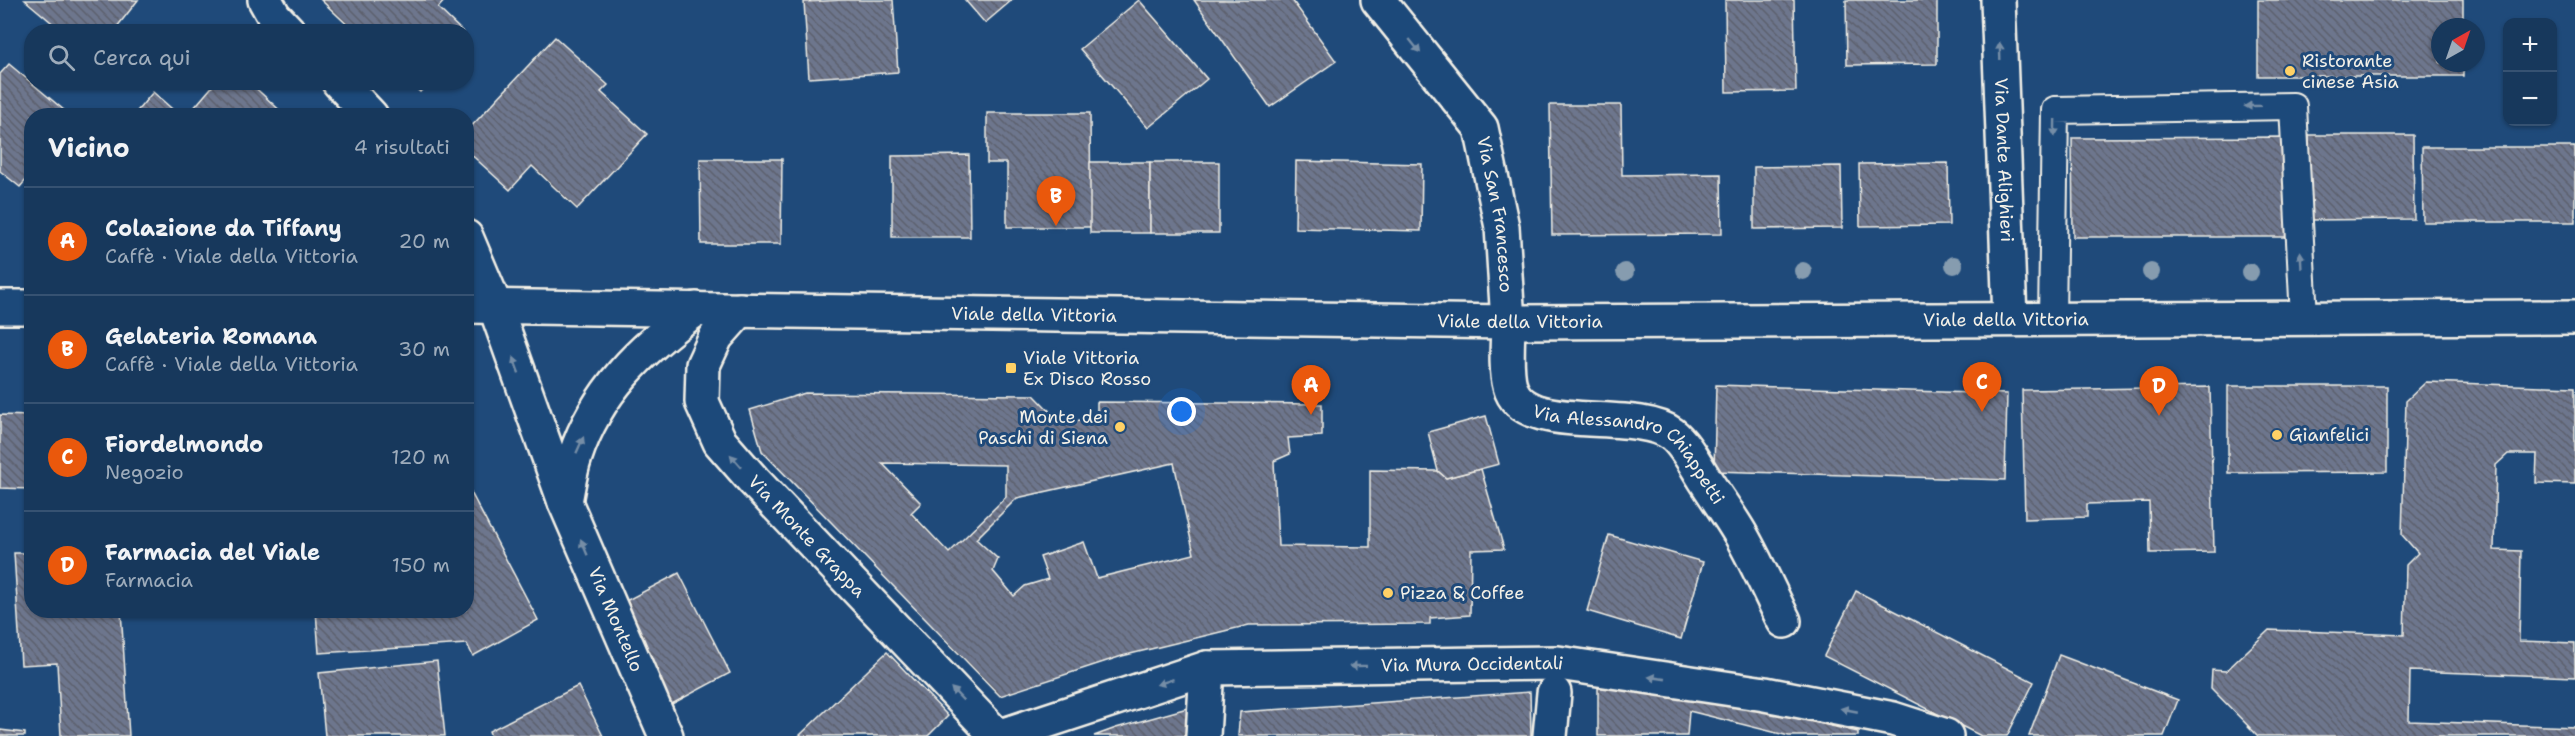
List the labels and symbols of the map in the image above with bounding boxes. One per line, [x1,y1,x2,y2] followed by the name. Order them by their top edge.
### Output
[2431,18,2485,72] north arrow
[1408,38,1421,54] one-way arrow
[1995,42,2004,61] one-way arrow
[2302,49,2399,94] place label: Ristorante cinese Asia
[2283,64,2297,78] marker: Ristorante cinese Asia
[1989,77,2019,243] street label: Via Dante Alighieri
[2243,102,2262,111] one-way arrow
[2050,119,2060,138] one-way arrow
[1471,134,1518,293] street label: Via San Francesco
[1036,176,1076,226] pin: B
[2297,250,2306,269] one-way arrow
[951,301,1117,328] street label: Viale della Vittoria
[1923,307,2089,332] street label: Viale della Vittoria
[1437,309,1603,334] street label: Viale della Vittoria
[1023,346,1151,391] place label: Viale Vittoria Ex Disco Rosso
[511,356,521,374] one-way arrow
[1004,361,1018,375] marker: Viale Vittoria Ex Disco Rosso
[1962,362,2002,412] pin: C
[1292,366,1330,415] pin: A
[2140,366,2178,416] pin: D
[1167,397,1196,426] your location
[1529,399,1730,509] street label: Via Alessandro Chiappetti
[978,405,1108,450] place label: Monte dei Paschi di Siena
[1113,420,1127,434] marker: Monte dei Paschi di Siena
[2289,423,2369,447] place label: Gianfelici
[2270,428,2284,442] marker: Gianfelici
[575,436,585,454] one-way arrow
[730,454,743,469] one-way arrow
[743,470,871,603] street label: Via Monte Grappa
[580,539,589,556] one-way arrow
[582,563,649,676] street label: Via Montello
[1400,581,1525,605] place label: Pizza & Coffee
[1381,586,1395,600] marker: Pizza & Coffee
[1381,651,1565,678] street label: Via Mura Occidentali
[1348,661,1367,671] one-way arrow
[1647,673,1666,682] one-way arrow
[1156,678,1174,687] one-way arrow
[950,686,964,701] one-way arrow
[1839,705,1858,714] one-way arrow

